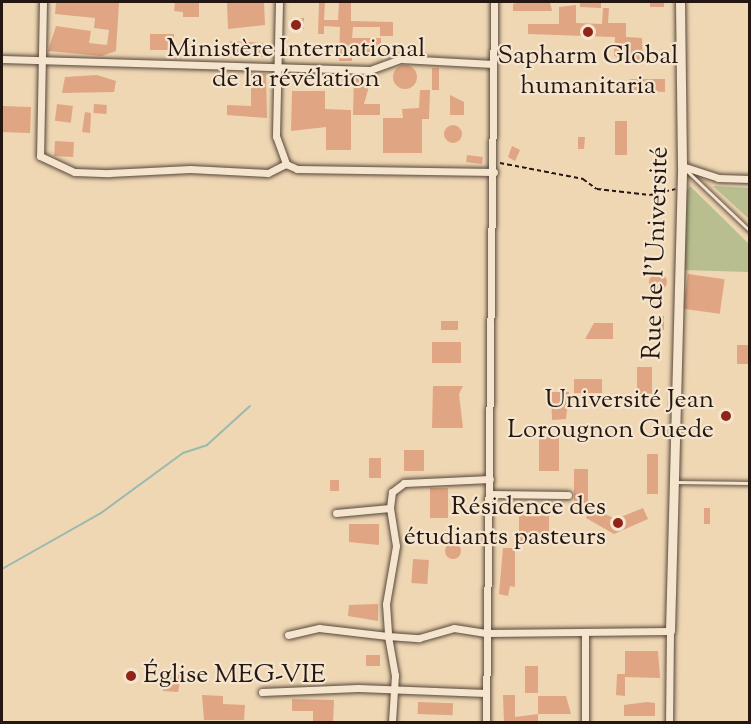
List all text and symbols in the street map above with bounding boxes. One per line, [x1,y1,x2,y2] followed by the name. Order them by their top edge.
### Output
[289,18,303,32] marker: Ministère International de la révélation
[581,25,595,39] marker: Sapharm Global humanitaria
[166,34,426,96] place label: Ministère International de la révélation
[498,41,678,102] place label: Sapharm Global humanitaria
[638,146,676,360] street label: Rue de l'Université
[507,385,714,446] place label: Université Jean Lorougnon Guede
[719,409,733,423] marker: Université Jean Lorougnon Guede
[404,492,606,554] place label: Résidence des étudiants pasteurs
[611,516,625,530] marker: Résidence des étudiants pasteurs
[143,660,326,692] place label: Église MEG-VIE
[124,669,138,683] marker: Église MEG-VIE

